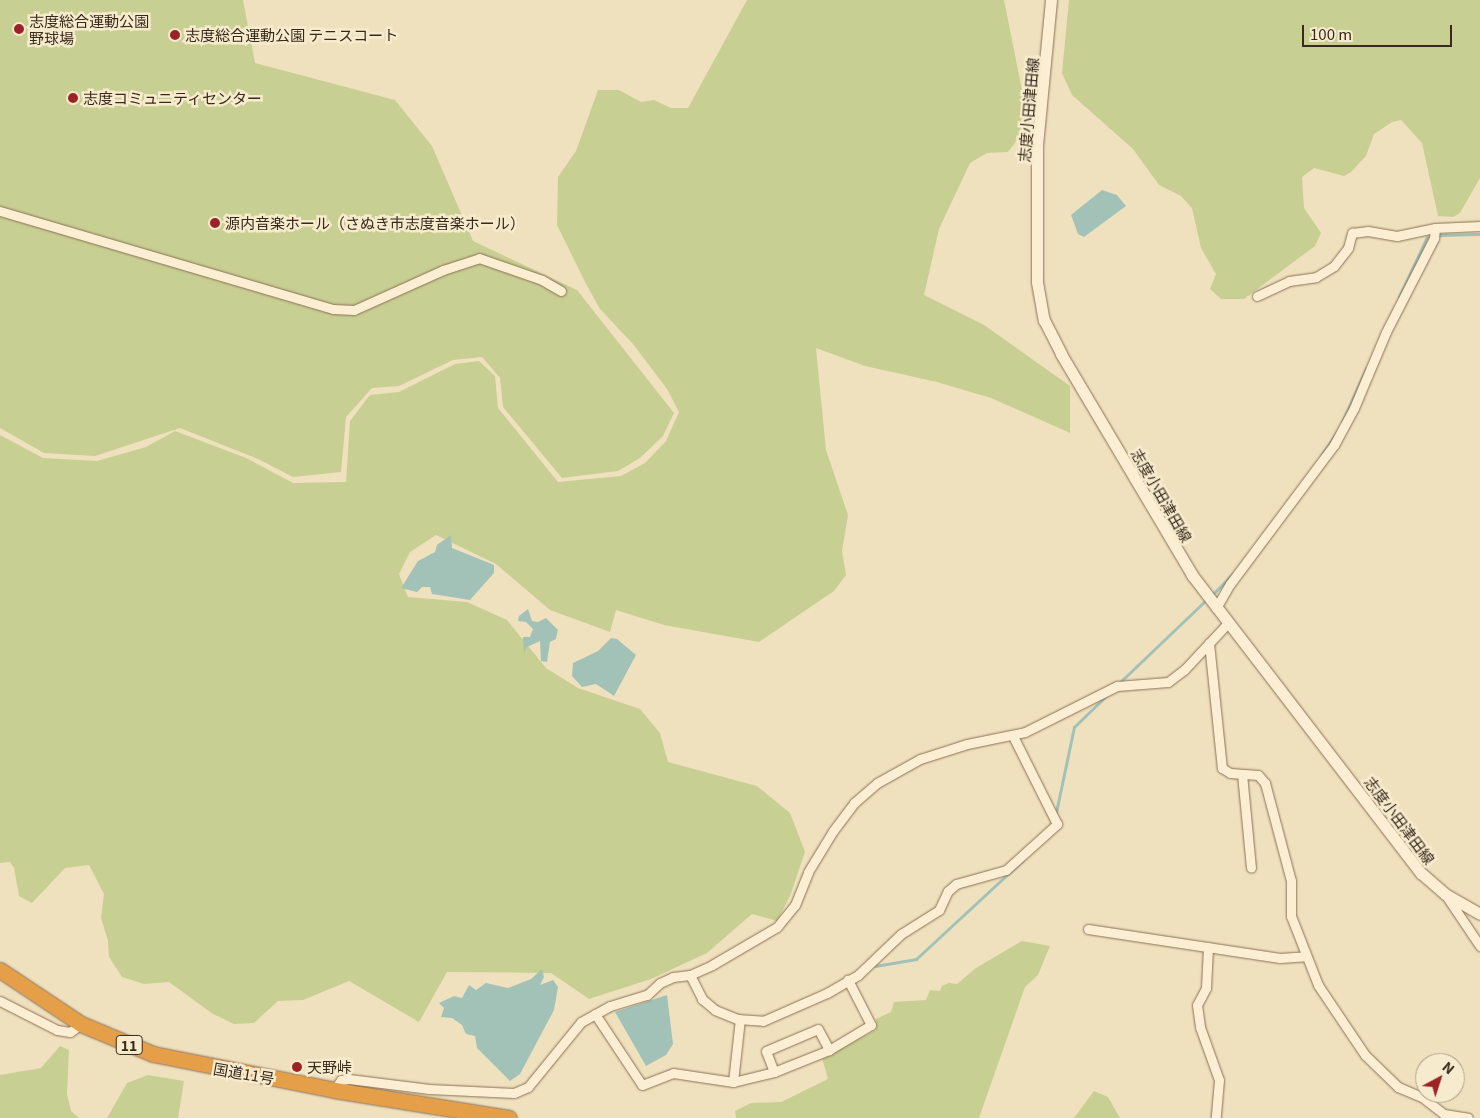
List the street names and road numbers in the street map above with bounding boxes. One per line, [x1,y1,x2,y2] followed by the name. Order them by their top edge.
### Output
[1014,57,1042,163] street label: 志度小田津田線
[1128,445,1196,545] street label: 志度小田津田線
[1361,773,1439,867] street label: 志度小田津田線
[115,1034,143,1056] road number: 11
[212,1059,276,1087] street label: 国道11号

